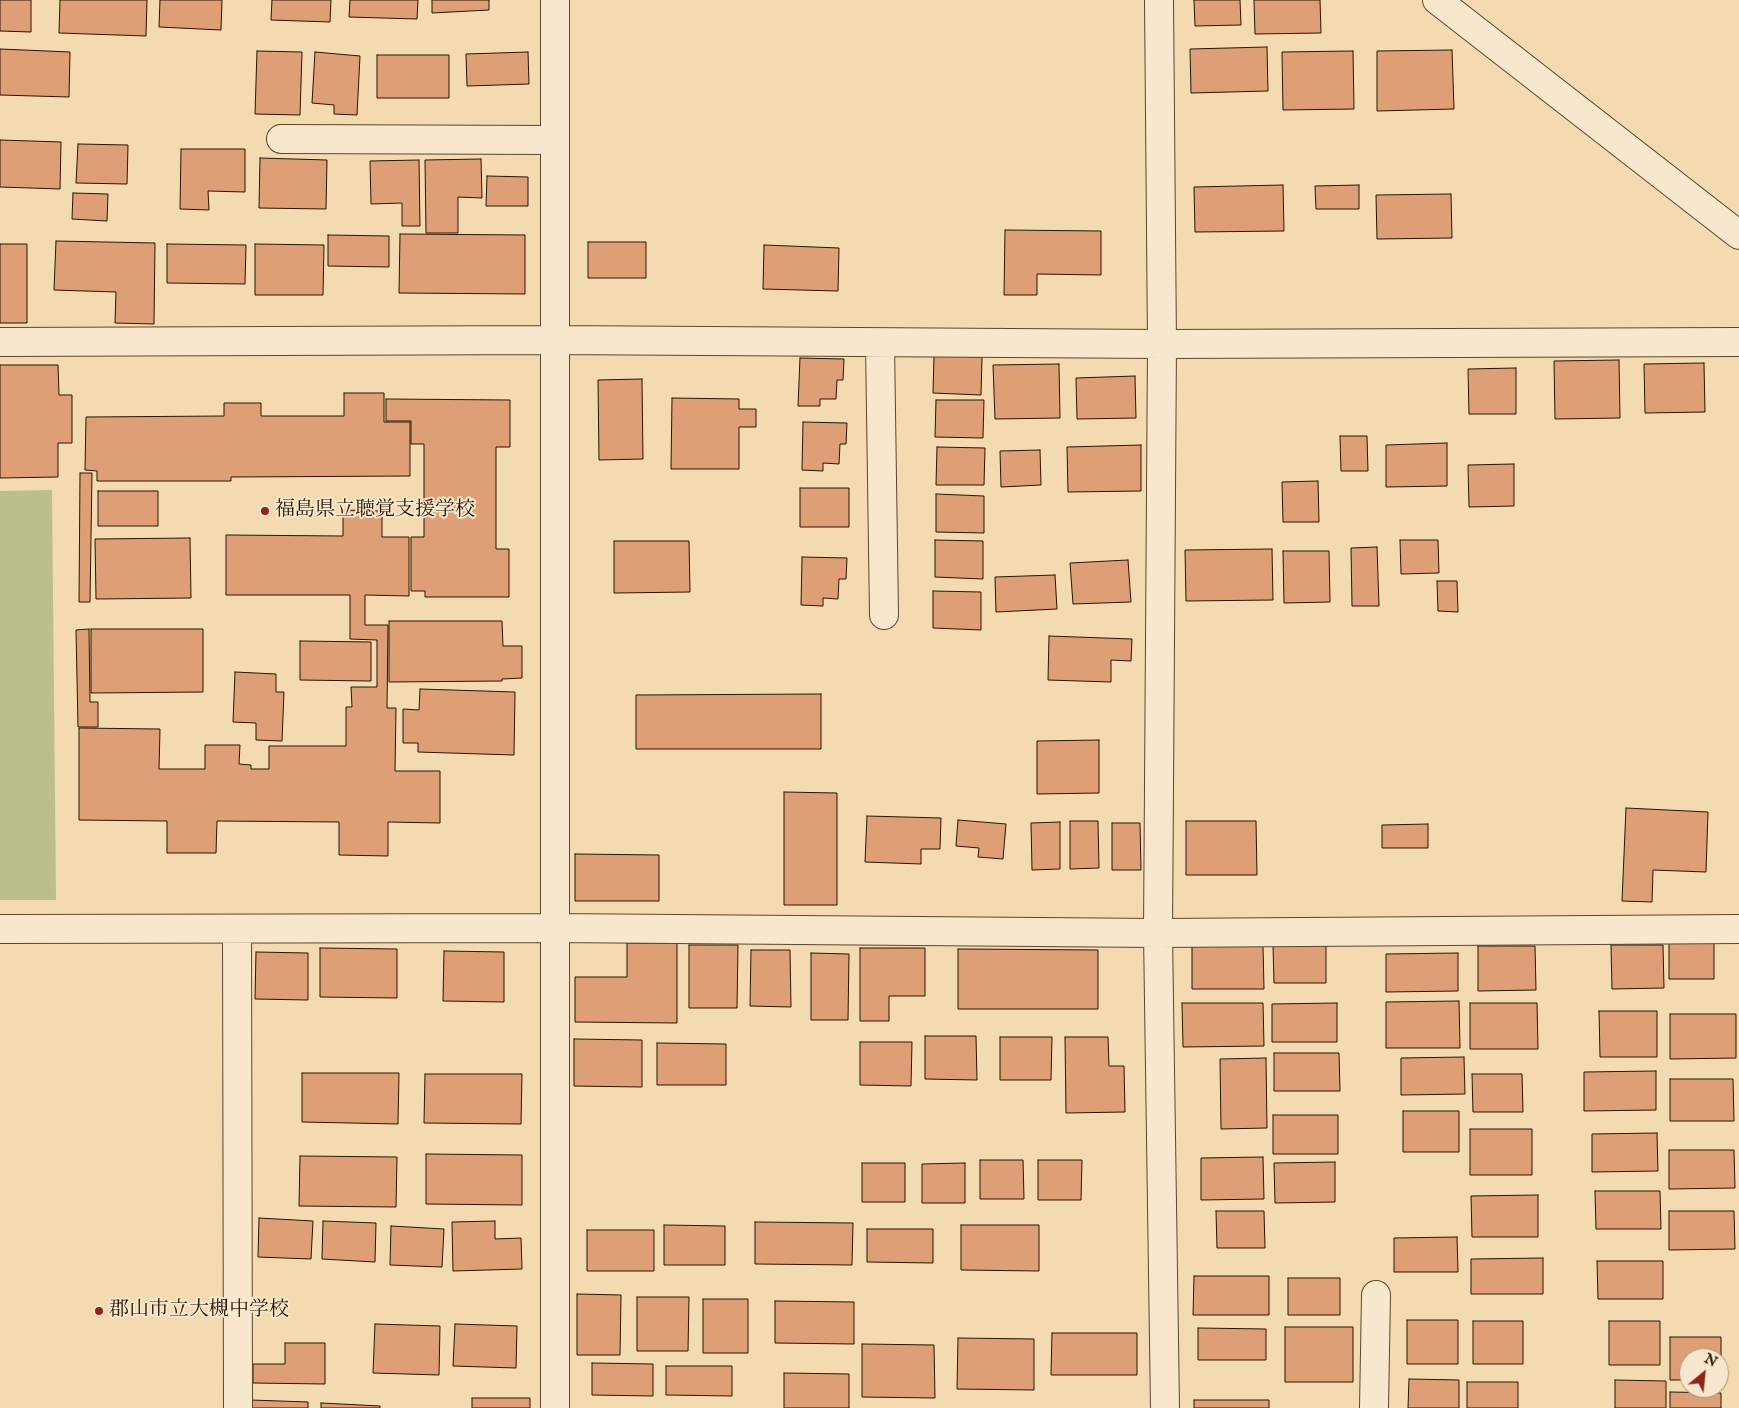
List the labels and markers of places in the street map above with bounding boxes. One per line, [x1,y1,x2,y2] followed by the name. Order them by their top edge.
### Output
[275,499,475,523] place label: 福島県立聴覚支援学校
[259,505,271,517] marker: 福島県立聴覚支援学校
[109,1299,289,1323] place label: 郡山市立大槻中学校
[93,1305,105,1317] marker: 郡山市立大槻中学校

